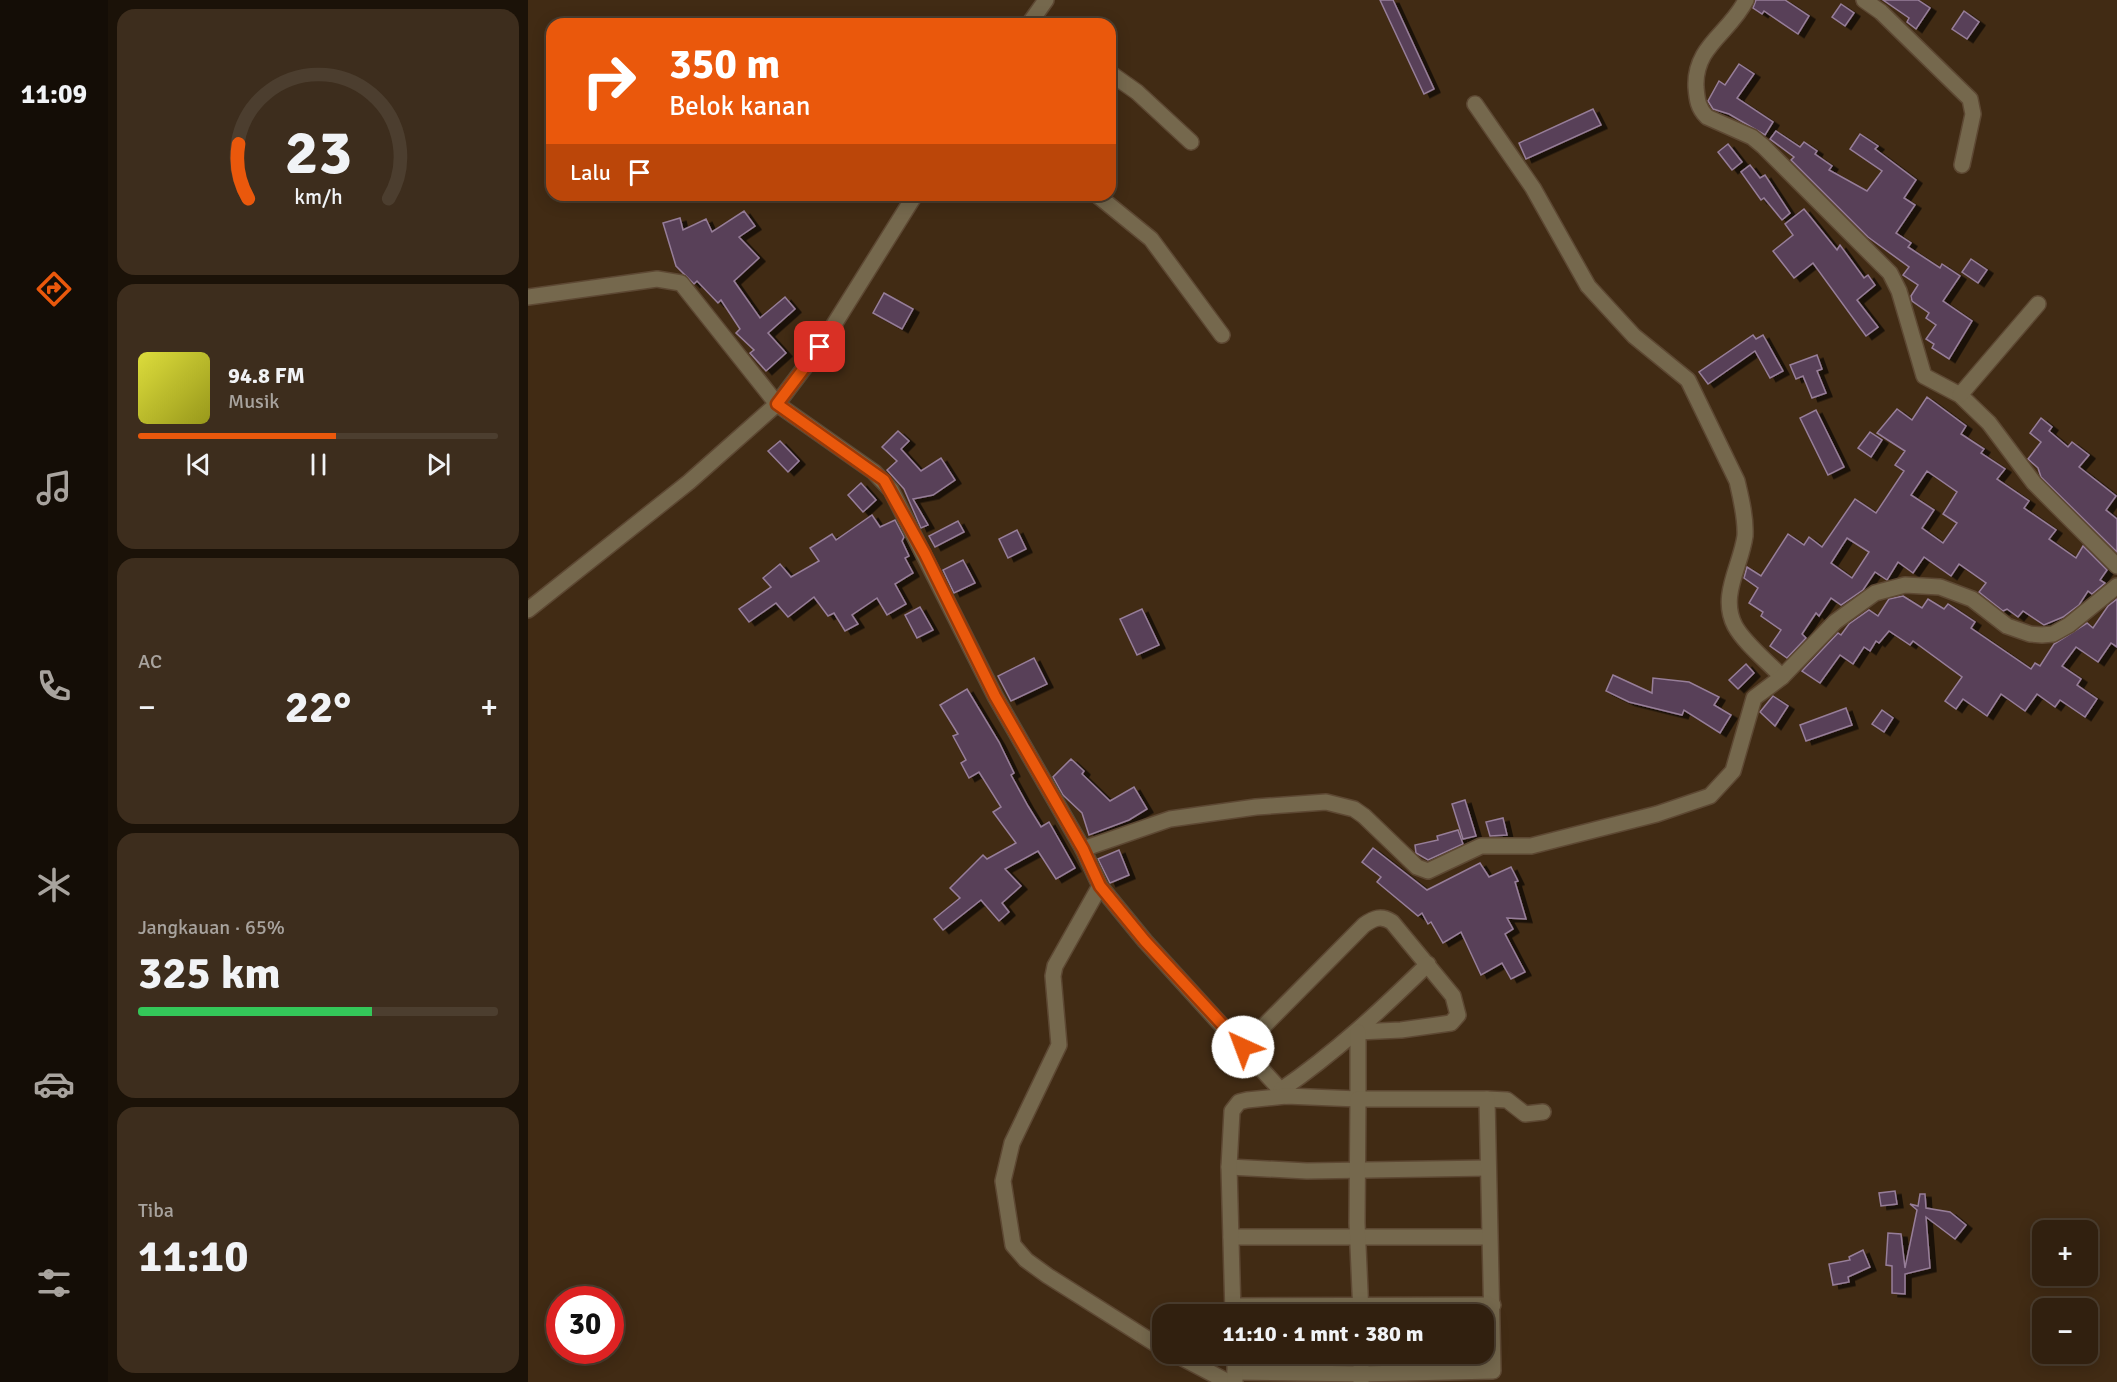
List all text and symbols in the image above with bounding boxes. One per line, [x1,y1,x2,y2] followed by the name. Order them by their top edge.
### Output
[669,39,780,90] text: 350 m
[570,42,648,120] icon: right
[21,78,87,111] text: 11:09
[669,90,810,123] text: Belok kanan
[284,114,352,191] text: 23
[623,156,656,189] icon: arrive
[570,159,611,186] text: Lalu
[294,184,342,210] text: km/h
[33,268,75,310] icon: directions
[794,321,845,372] pin
[803,330,836,363] icon: arrive
[228,362,305,389] text: 94.8 FM
[228,389,279,414] text: Musik
[182,448,215,481] icon: previous
[302,448,335,481] icon: pause
[422,448,455,481] icon: next
[33,467,75,509] icon: music
[138,649,162,674] text: AC
[33,665,75,707] icon: phone
[285,680,351,735] text: 22°
[138,687,156,728] text: −
[480,687,498,728] text: +
[33,864,75,906] icon: climate
[138,915,285,940] text: Jangkauan · 65%
[138,946,281,1001] text: 325 km
[1211,1015,1275,1079] position arrow
[33,1063,75,1105] icon: car
[138,1198,174,1223] text: Tiba
[2032,1220,2098,1364] map controls
[2032,1220,2098,1286] button: +
[138,1229,248,1284] text: 11:10
[33,1262,75,1304] icon: filters
[546,1286,624,1364] speed limit sign: 30
[2032,1298,2098,1364] button: −
[1223,1320,1423,1347] text: 11:10 · 1 mnt · 380 m

